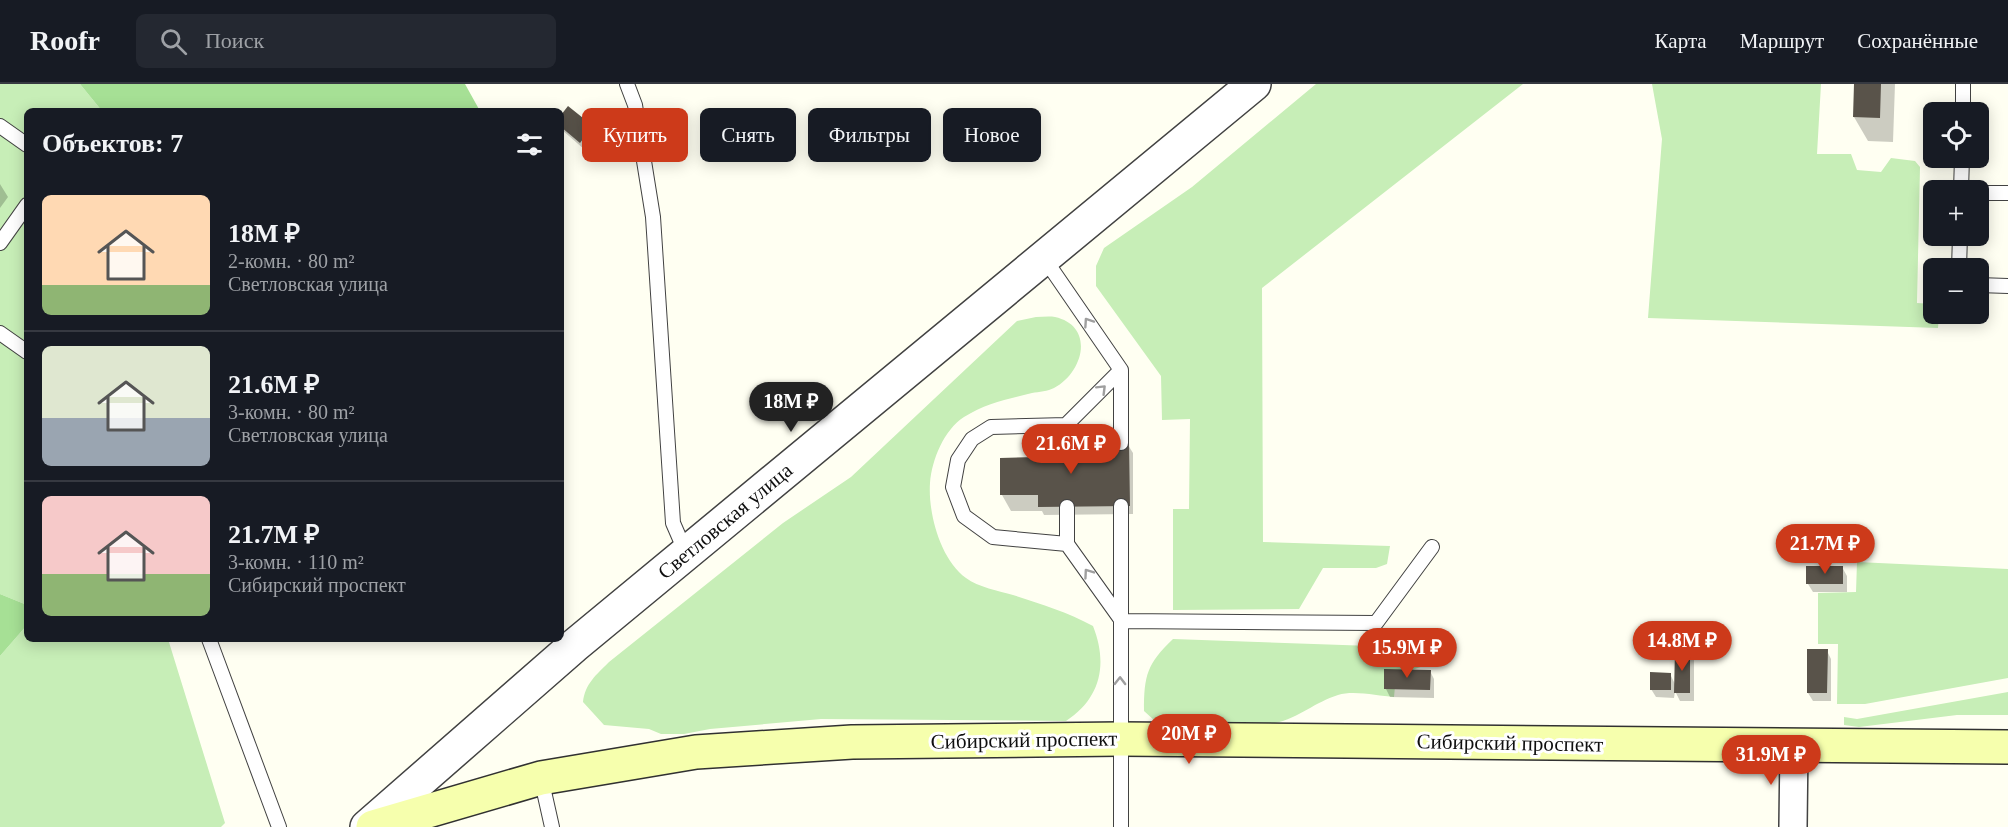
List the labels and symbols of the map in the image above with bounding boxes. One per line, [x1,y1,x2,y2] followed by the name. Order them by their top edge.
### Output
[1084,317,1095,328] one-way arrow
[749,382,833,433] pin: 18M ₽
[1094,386,1105,397] one-way arrow
[1016,424,1126,475] pin: 21.6M ₽
[653,457,798,584] street label: Светловская улица
[1770,524,1880,575] pin: 21.7M ₽
[1084,568,1095,579] one-way arrow
[1627,621,1737,672] pin: 14.8M ₽
[1352,628,1462,679] pin: 15.9M ₽
[1114,676,1127,685] one-way arrow
[1147,714,1231,765] pin: 20M ₽
[930,726,1118,754] street label: Сибирский проспект
[1416,729,1604,757] street label: Сибирский проспект
[1716,735,1826,786] pin: 31.9M ₽

